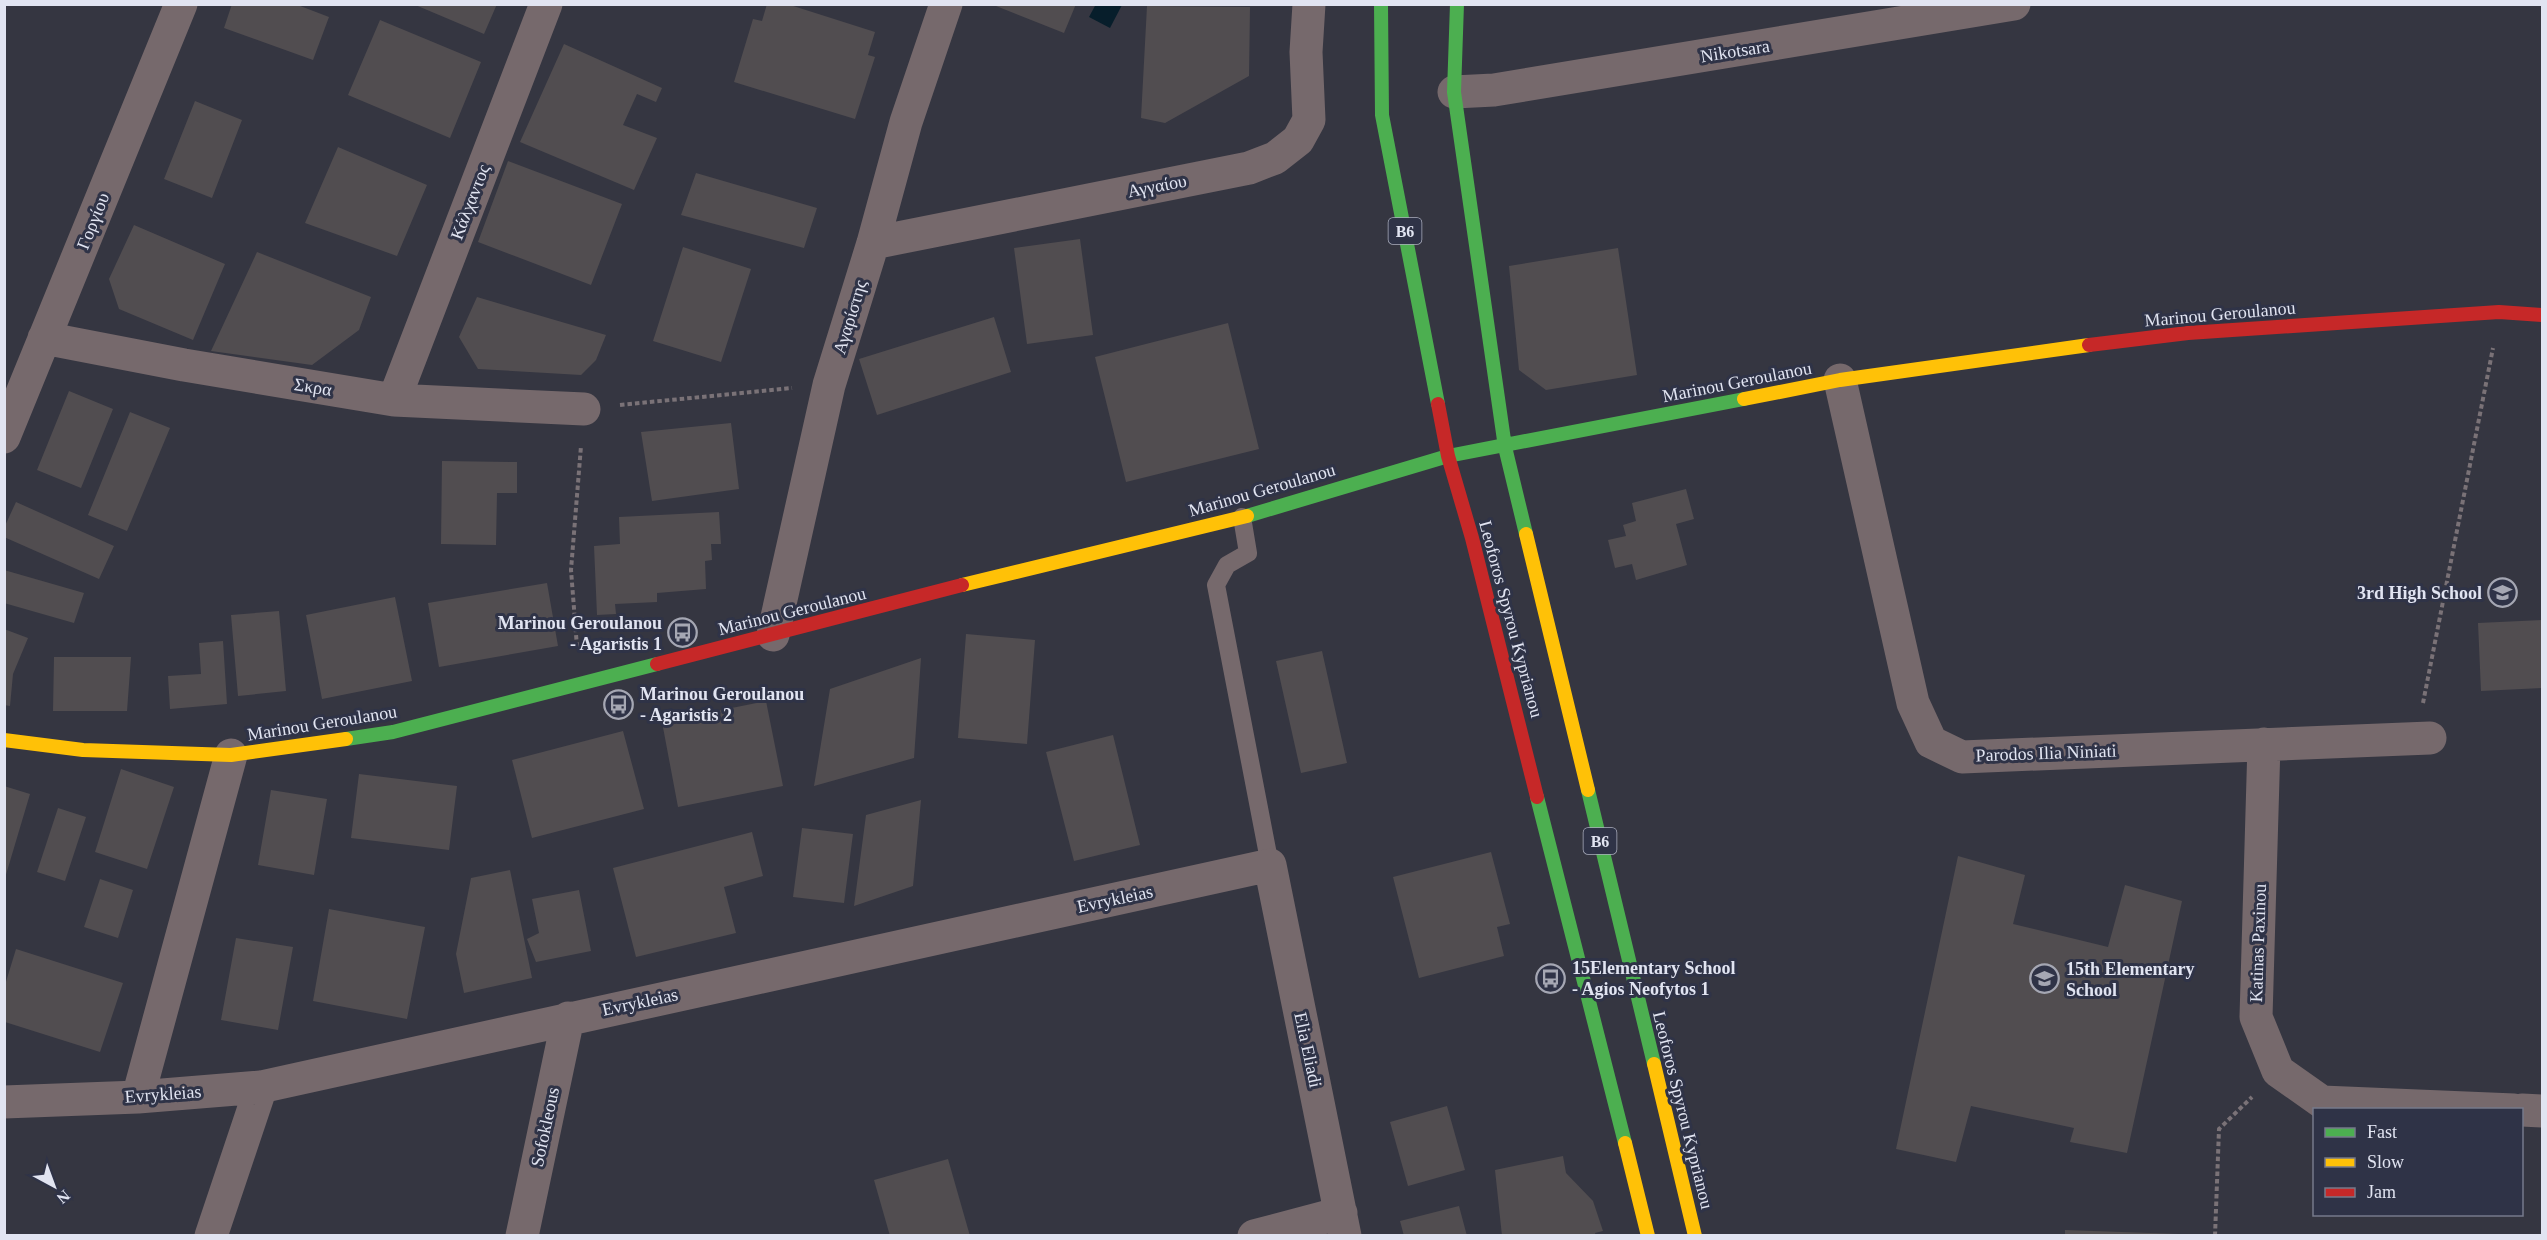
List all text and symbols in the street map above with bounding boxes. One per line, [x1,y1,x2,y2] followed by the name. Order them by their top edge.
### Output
[1699,36,1771,66] street label: Nikotsara
[447,162,493,242] street label: Κάλχαντος
[1126,170,1188,202] street label: Αγγαίου
[73,190,113,252] street label: Γοργίου
[1388,218,1422,244] road number: B6
[829,278,871,356] street label: Αγαρίστης
[2144,297,2296,331] street label: Marinou Geroulanou
[1661,358,1813,406] street label: Marinou Geroulanou
[293,374,334,400] street label: Σκρα
[1186,460,1338,520] street label: Marinou Geroulanou
[1475,518,1547,720] street label: Leoforos Spyrou Kyprianou
[2487,577,2519,609] school or university icon: 3rd High School
[716,583,868,639] street label: Marinou Geroulanou
[2357,583,2482,603] place label: 3rd High School
[498,613,662,654] place label: Marinou Geroulanou - Agaristis 1
[667,617,699,649] bus stop icon: Marinou Geroulanou - Agaristis 1
[640,684,804,725] place label: Marinou Geroulanou - Agaristis 2
[603,688,635,720] bus stop icon: Marinou Geroulanou - Agaristis 2
[246,701,398,745] street label: Marinou Geroulanou
[1975,741,2117,765] street label: Parodos Ilia Niniati
[1584,828,1616,854] road number: B6
[1075,881,1155,917] street label: Evrykleias
[2246,883,2270,1003] street label: Katinas Paxinou
[1572,958,1736,999] place label: 15Elementary School - Agios Neofytos 1
[2066,959,2194,1000] place label: 15th Elementary School
[1535,962,1567,994] bus stop icon: 15Elementary School - Agios Neofytos 1
[2029,963,2061,995] school or university icon: 15th Elementary School
[600,984,680,1020] street label: Evrykleias
[1649,1009,1717,1211] street label: Leoforos Spyrou Kyprianou
[1290,1011,1326,1089] street label: Elia Eliadi
[124,1081,202,1107] street label: Evrykleias
[527,1085,563,1169] street label: Sofokleous
[2313,1108,2523,1216] legend
[2367,1122,2397,1142] text: Fast
[2367,1152,2404,1172] text: Slow
[24,1156,84,1216] north arrow
[2367,1182,2396,1202] text: Jam
[53,1187,73,1207] text: N

